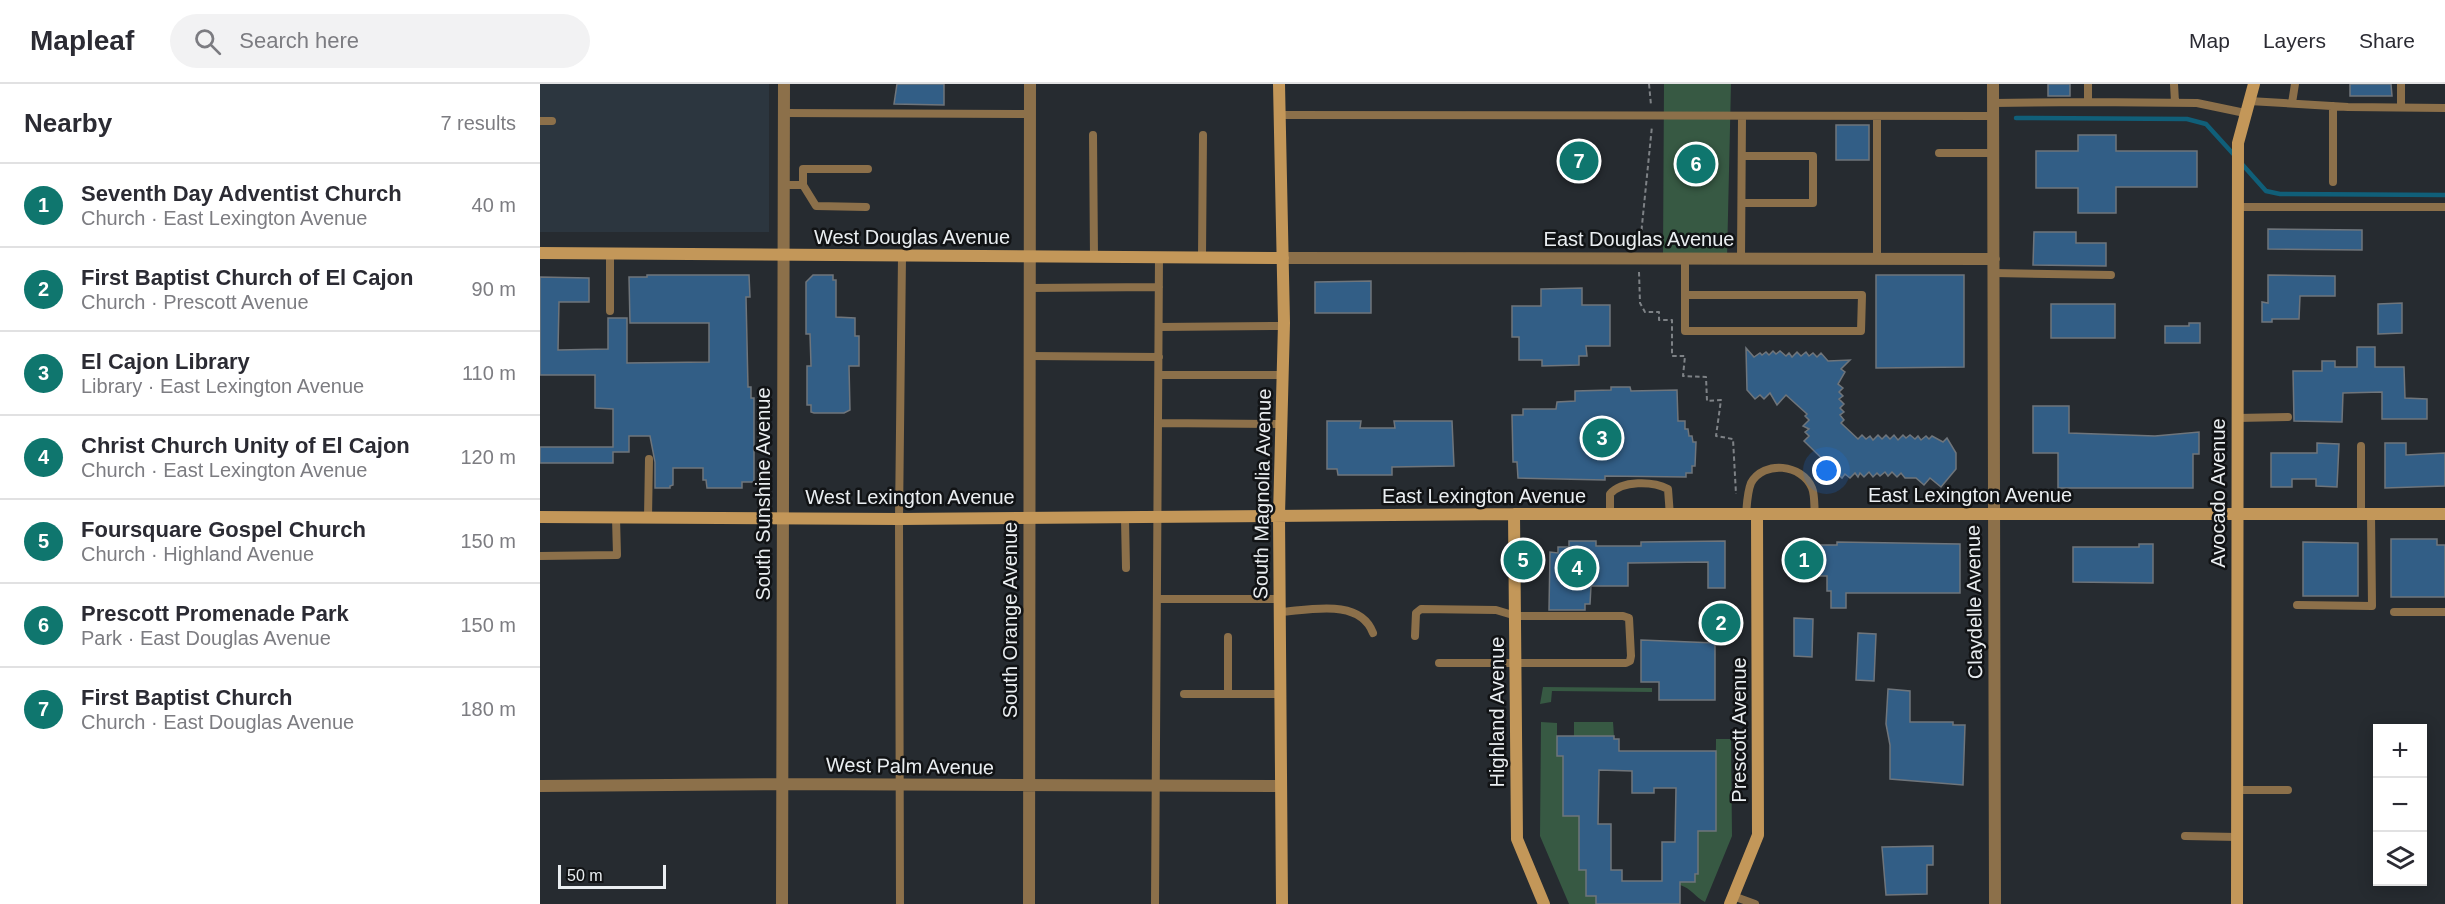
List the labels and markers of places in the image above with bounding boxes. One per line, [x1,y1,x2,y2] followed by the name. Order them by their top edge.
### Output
[1560,138,1598,184] pin: 7
[1676,142,1716,187] pin: 6
[1582,416,1622,460] pin: 3
[1504,538,1542,582] pin: 5
[1784,538,1824,582] pin: 1
[1558,546,1596,590] pin: 4
[1702,600,1740,646] pin: 2

